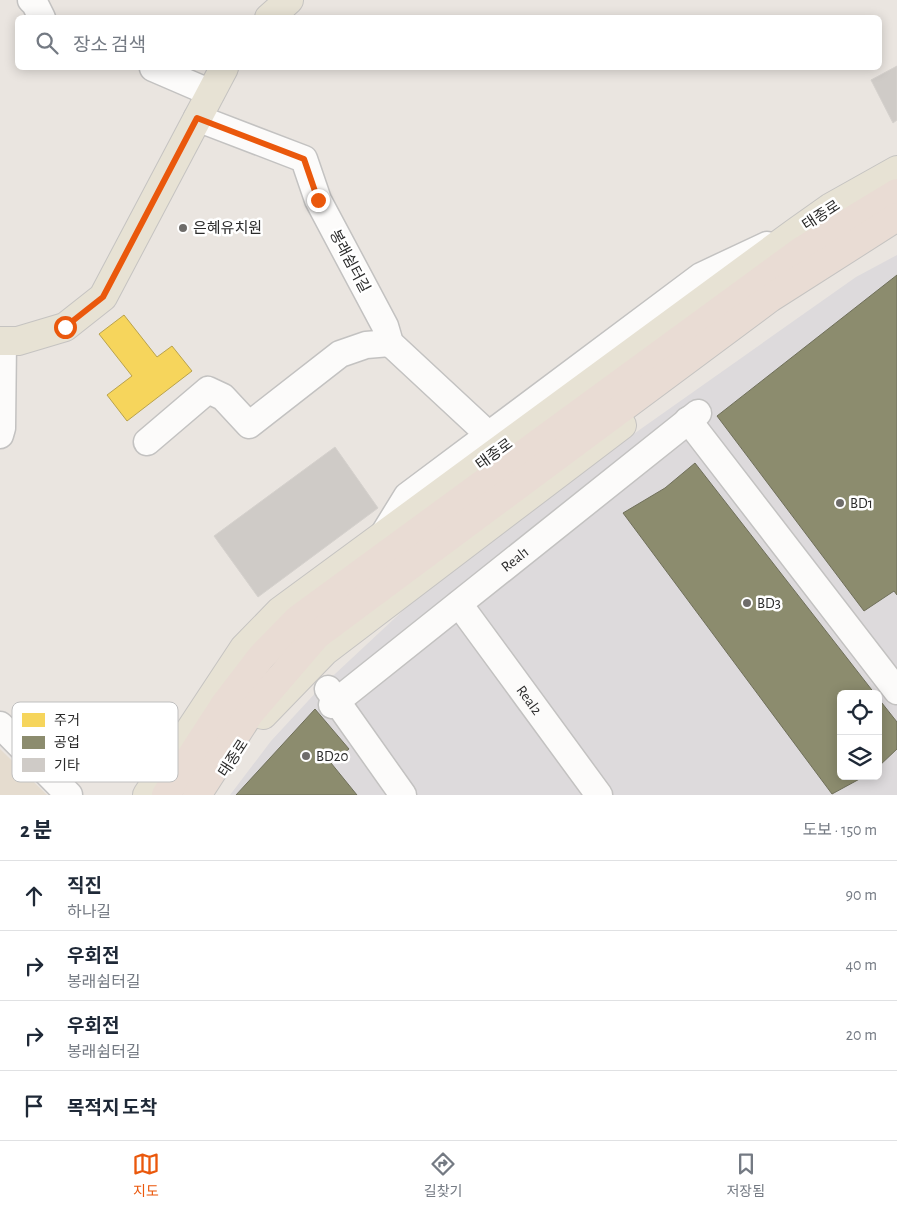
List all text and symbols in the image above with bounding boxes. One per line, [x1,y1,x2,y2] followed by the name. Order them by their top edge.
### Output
[15,15,882,70] search box
[33,29,61,57] icon: search
[73,36,146,55] text: 장소 검색
[307,189,330,212] route end
[799,197,843,233] street label: 태종로
[193,220,262,236] place label: 은혜유치원
[177,222,189,234] marker: 은혜유치원
[327,227,373,295] street label: 봉래쉼터길
[54,316,77,339] route start
[473,435,515,473] street label: 태종로
[850,496,873,511] place label: BD1
[834,497,846,509] marker: BD1
[499,544,532,575] street label: Real1
[757,596,781,611] place label: BD3
[741,597,753,609] marker: BD3
[513,683,545,718] street label: Real2
[837,690,882,780] map controls
[837,690,882,735] button: locate
[12,702,178,782] legend
[54,713,80,728] text: 주거
[54,735,80,750] text: 공업
[837,735,882,780] button: layers
[215,736,251,780] street label: 태종로
[316,749,349,764] place label: BD20
[300,750,312,762] marker: BD20
[54,758,80,773] text: 기타
[20,820,52,841] text: 2 분
[803,822,877,838] text: 도보 · 150 m
[67,877,102,896] text: 직진
[20,882,48,910] icon: ahead
[846,887,877,903] text: 90 m
[67,904,111,920] text: 하나길
[67,947,119,966] text: 우회전
[20,952,48,980] icon: right
[845,957,877,973] text: 40 m
[67,974,141,990] text: 봉래쉼터길
[67,1017,119,1036] text: 우회전
[20,1022,48,1050] icon: right
[846,1027,877,1043] text: 20 m
[67,1044,141,1060] text: 봉래쉼터길
[20,1092,48,1120] icon: arrive
[67,1099,157,1118] text: 목적지 도착
[132,1150,160,1201] tab: 지도
[424,1150,463,1201] tab: 길찾기
[726,1150,765,1201] tab: 저장됨

